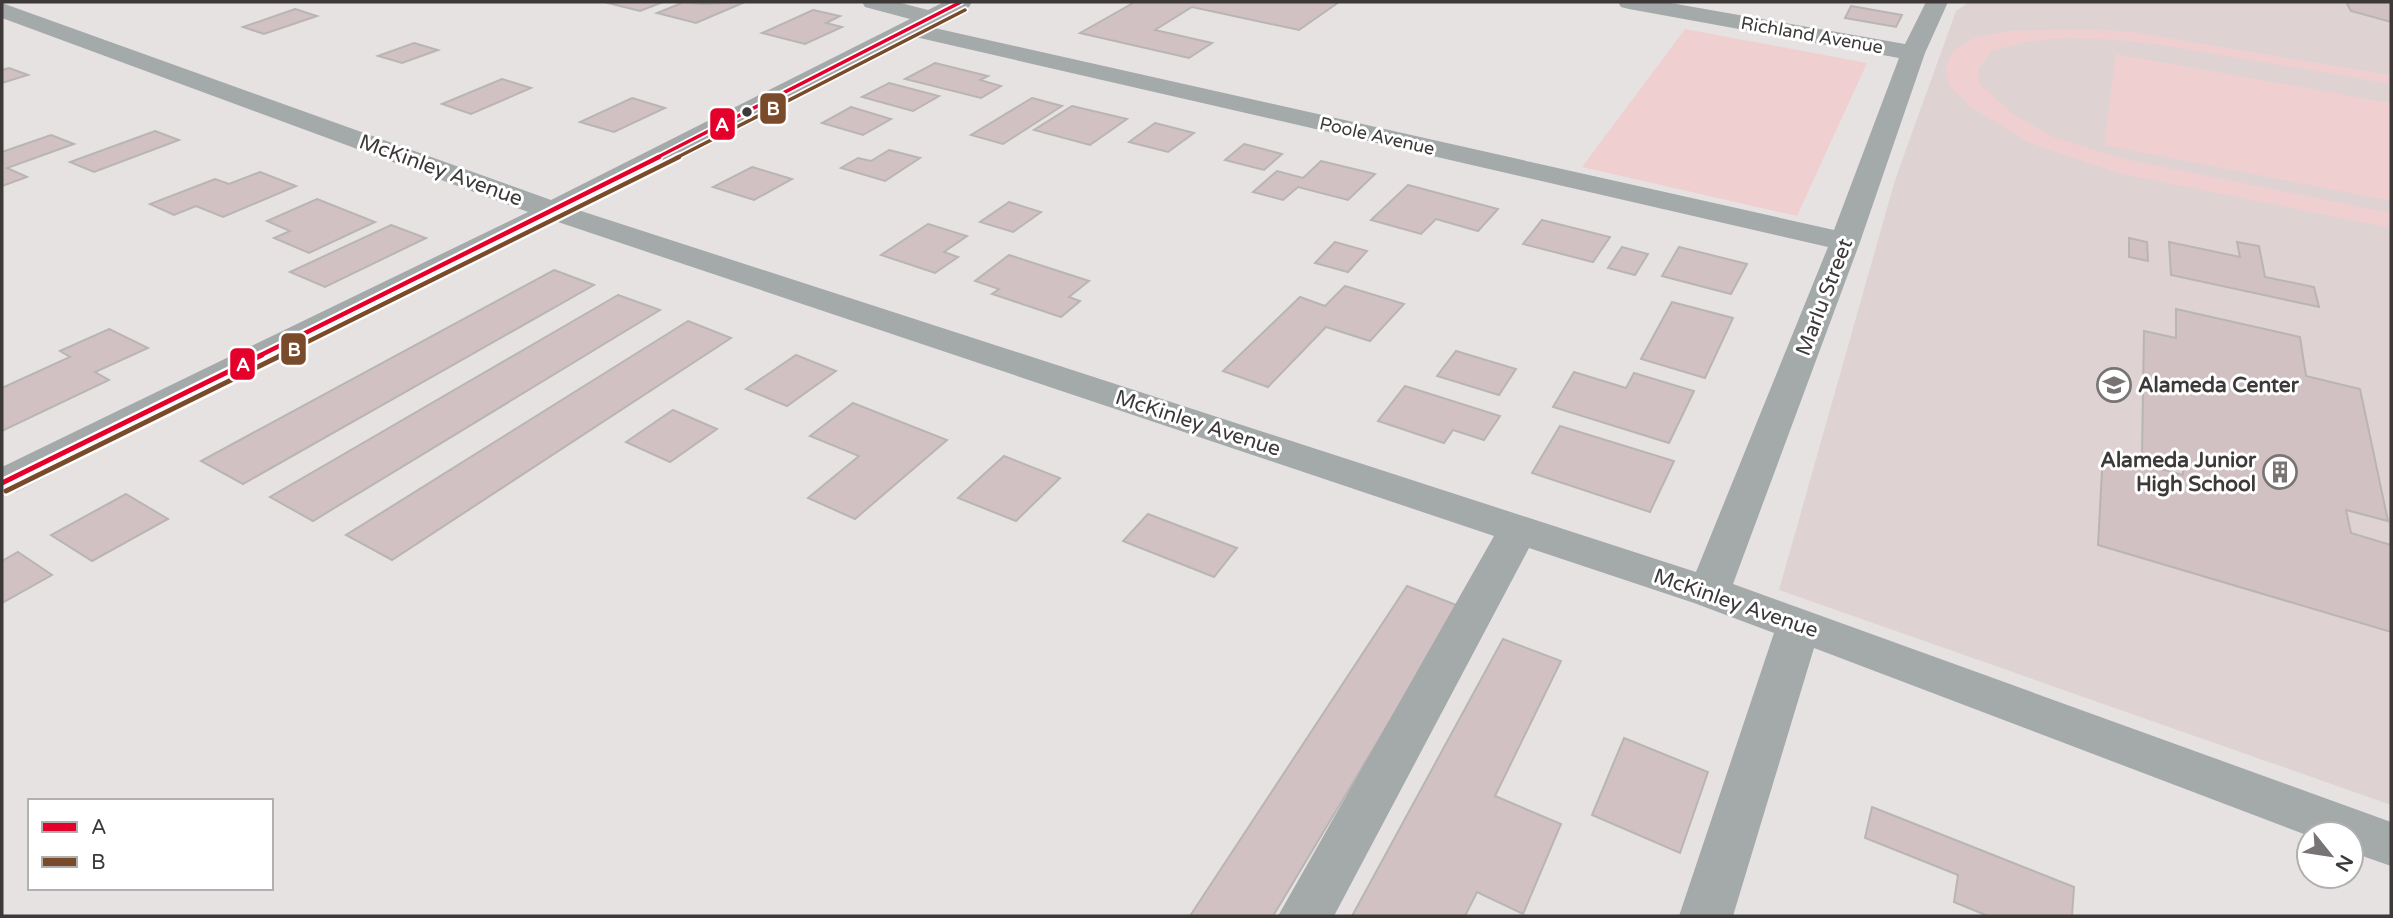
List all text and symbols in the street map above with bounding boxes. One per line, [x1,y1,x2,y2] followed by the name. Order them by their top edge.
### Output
[1739,12,1885,58] street label: Richland Avenue
[759,92,787,125] line badge: B
[766,98,780,120] text: B
[740,105,754,119] unlabelled marker
[709,107,736,141] line badge: A
[1317,112,1437,160] street label: Poole Avenue
[715,114,729,136] text: A
[356,129,526,212] street label: McKinley Avenue
[1791,235,1858,359] street label: Marlu Street
[280,332,307,366] line badge: B
[287,339,301,361] text: B
[229,347,256,381] line badge: A
[236,354,250,376] text: A
[2095,366,2133,404] school or university icon: Alameda Center
[2138,373,2300,398] place label: Alameda Center
[1112,385,1284,462] street label: McKinley Avenue
[2100,448,2257,497] place label: Alameda Junior High School
[2261,453,2299,491] building icon: Alameda Junior High School
[1650,564,1821,643] street label: McKinley Avenue
[28,799,273,890] legend
[91,815,107,840] text: A
[2295,820,2365,890] north arrow
[91,850,106,875] text: B
[2331,851,2357,875] text: N

